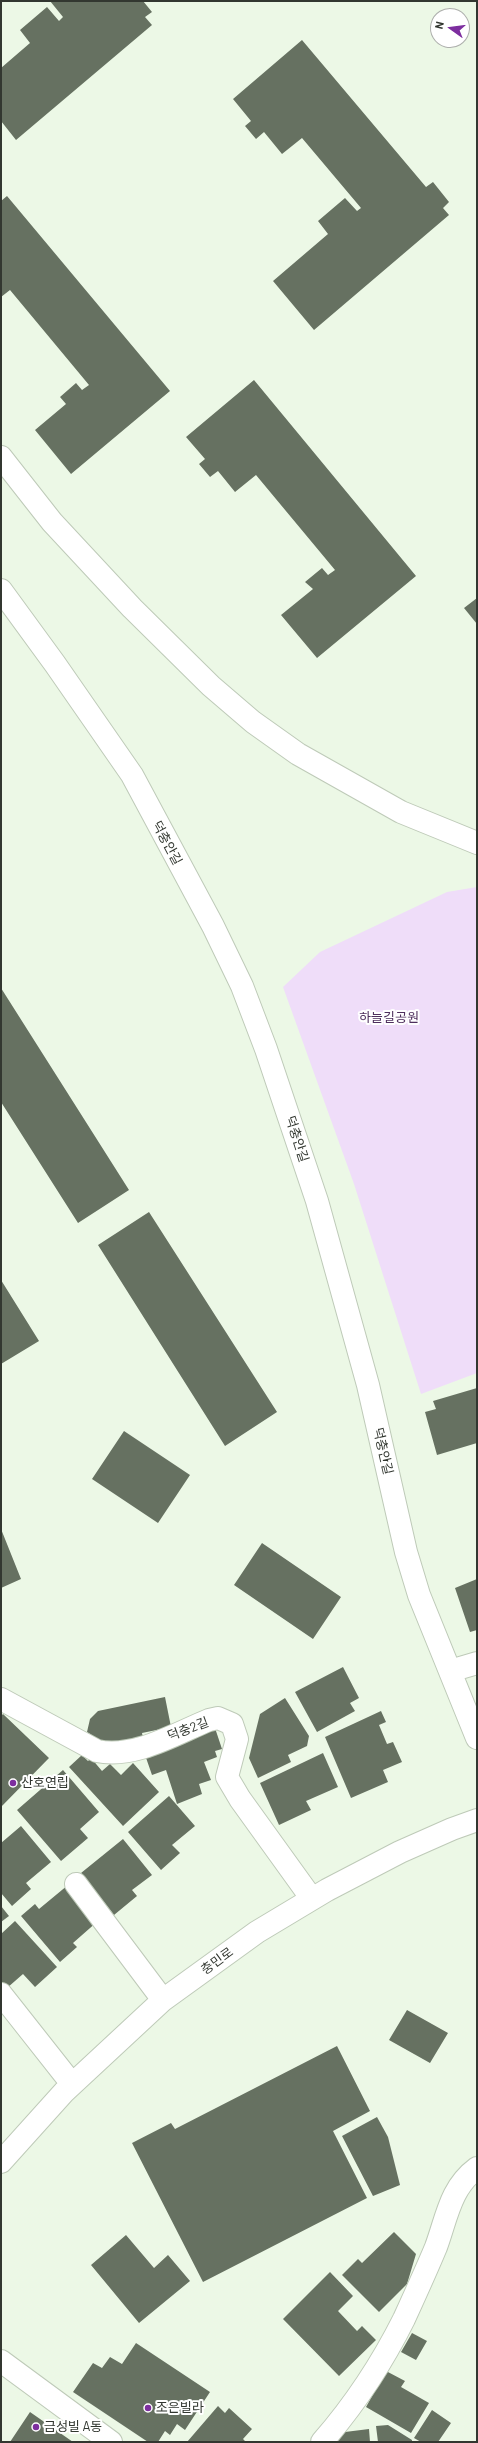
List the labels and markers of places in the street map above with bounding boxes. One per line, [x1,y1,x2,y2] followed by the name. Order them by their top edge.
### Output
[21,1775,69,1791] place label: 산호연립
[8,1778,18,1788] marker: 산호연립
[156,2400,204,2416] place label: 조은빌라
[143,2403,153,2413] marker: 조은빌라
[44,2419,102,2435] place label: 금성빌 A동
[31,2422,41,2432] marker: 금성빌 A동

